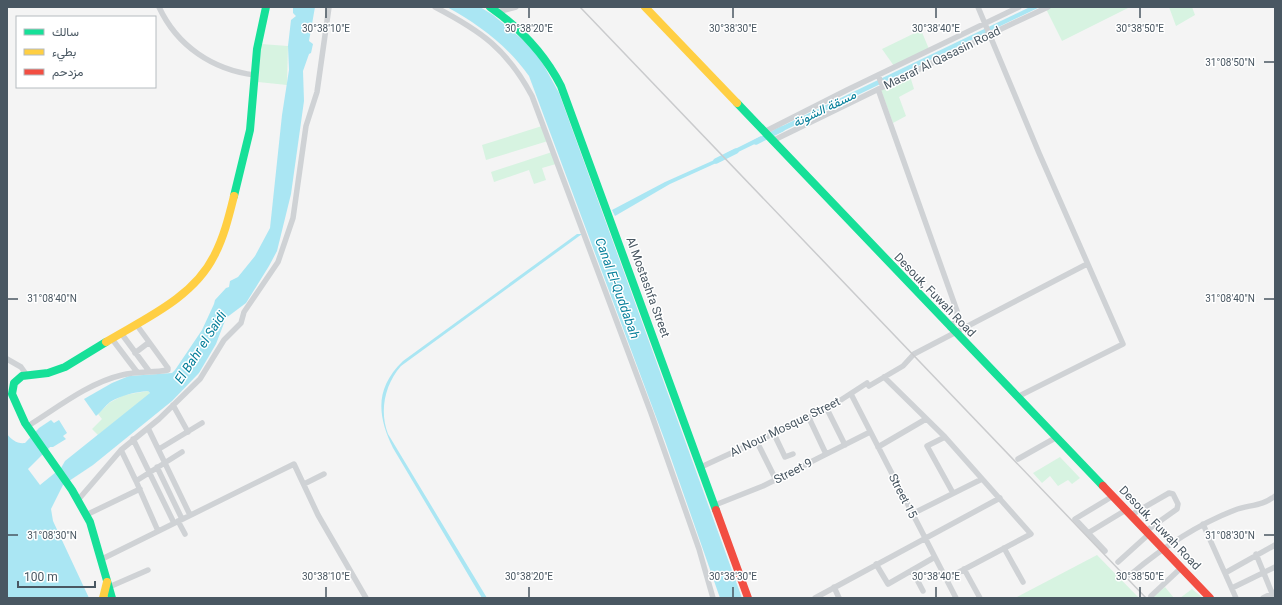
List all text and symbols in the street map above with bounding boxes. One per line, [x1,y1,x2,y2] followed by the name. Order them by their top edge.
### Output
[16,16,156,88] legend
[302,23,350,34] text: 30°38'10"E
[505,23,553,34] text: 30°38'20"E
[709,23,757,34] text: 30°38'30"E
[912,23,960,34] text: 30°38'40"E
[1116,23,1164,34] text: 30°38'50"E
[881,24,1003,92] street label: Masraf Al Qasasin Road
[52,25,79,39] text: سالك
[52,45,76,62] text: بطيء
[1205,57,1255,68] text: 31°08'50"N
[52,65,83,80] text: مزدحم
[790,87,859,131] water label: مسقة الشونة
[623,235,673,339] street label: Al Mostashfa Street
[592,236,643,341] water label: Canal El-Quddabah
[891,250,979,340] street label: Desouk, Fuwah Road
[27,293,77,304] text: 31°08'40"N
[1205,293,1255,304] text: 31°08'40"N
[172,308,230,386] water label: El Bahr el Saidi
[728,394,842,460] street label: Al Nour Mosque Street
[771,455,815,487] street label: Street 9
[886,471,920,521] street label: Street 15
[1116,483,1204,573] street label: Desouk, Fuwah Road
[27,530,77,541] text: 31°08'30"N
[1205,530,1255,541] text: 31°08'30"N
[18,563,95,589] scale bar
[24,570,58,584] text: 100 m
[302,571,350,582] text: 30°38'10"E
[505,571,553,582] text: 30°38'20"E
[709,571,757,582] text: 30°38'30"E
[912,571,960,582] text: 30°38'40"E
[1116,571,1164,582] text: 30°38'50"E

